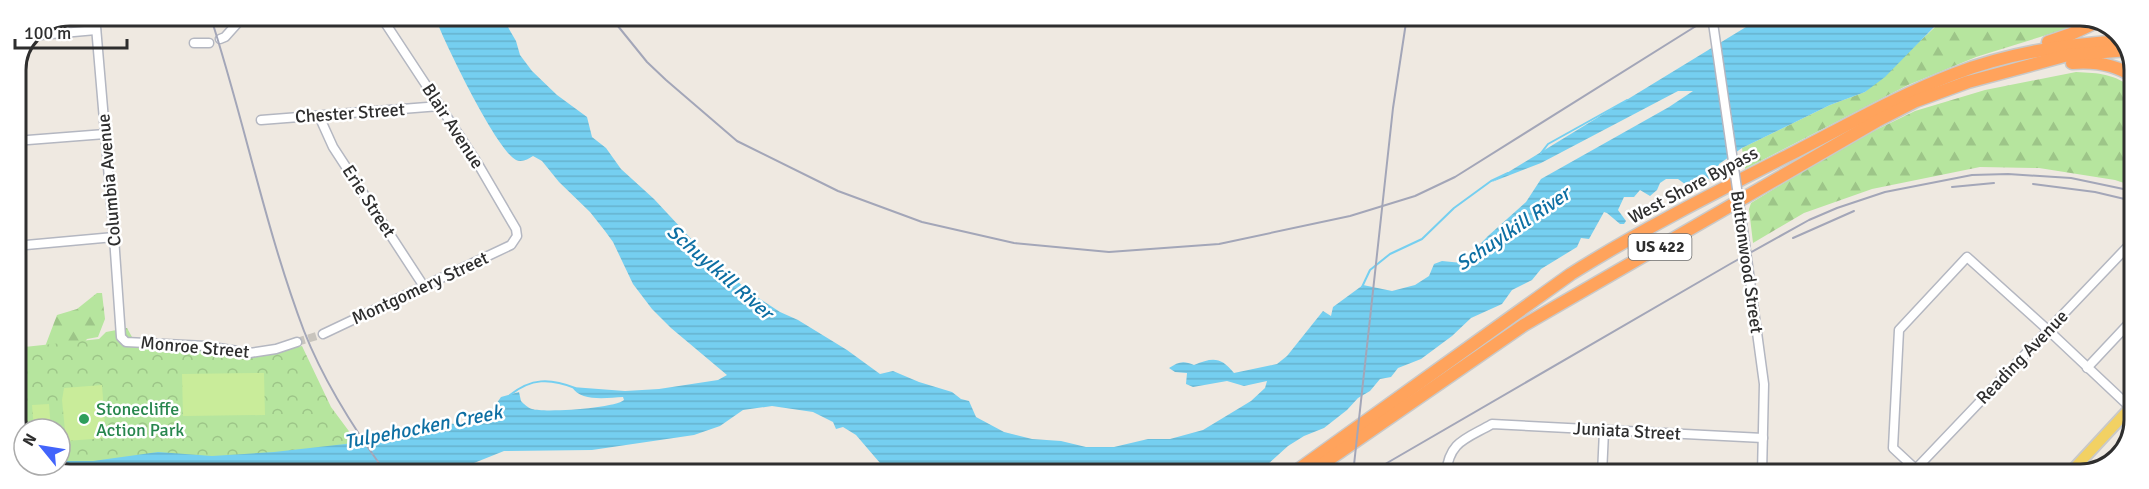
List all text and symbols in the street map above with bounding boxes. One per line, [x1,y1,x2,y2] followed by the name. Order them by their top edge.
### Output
[15,12,128,50] scale bar
[24,22,71,44] text: 100 m
[417,79,489,173] street label: Blair Avenue
[294,98,406,128] street label: Chester Street
[92,113,126,247] street label: Columbia Avenue
[1624,142,1762,228] street label: West Shore Bypass
[337,161,401,241] street label: Erie Street
[1451,180,1577,276] water label: Schuylkill River
[1726,189,1768,335] street label: Buttonwood Street
[662,219,780,327] water label: Schuylkill River
[1628,234,1692,260] road number: US 422
[348,247,492,329] street label: Montgomery Street
[1972,305,2072,409] street label: Reading Avenue
[140,331,250,363] street label: Monroe Street
[96,398,184,441] place label: Stonecliffe Action Park
[342,399,506,455] water label: Tulpehocken Creek
[77,412,91,426] marker: Stonecliffe Action Park
[12,417,72,477] north arrow
[1573,417,1681,445] street label: Juniata Street
[18,430,41,450] text: N

